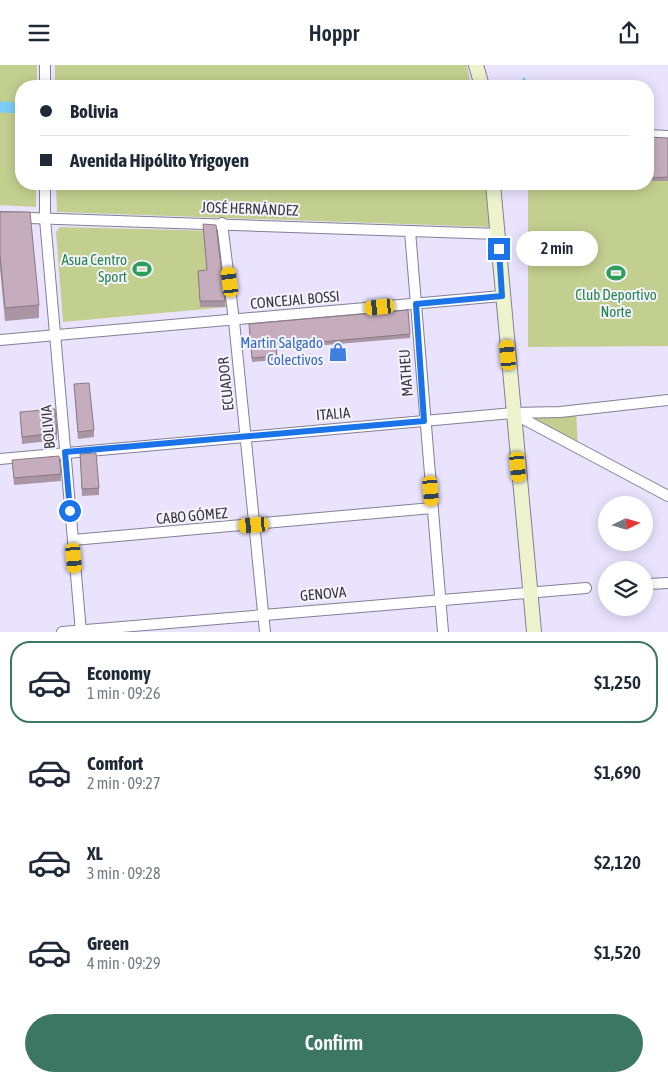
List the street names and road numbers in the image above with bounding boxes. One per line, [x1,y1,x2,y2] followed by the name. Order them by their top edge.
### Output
[201,198,299,219] street label: JOSÉ HERNÁNDEZ
[250,287,340,312] street label: CONCEJAL BOSSI
[395,349,416,397] street label: MATHEU
[214,356,237,412] street label: ECUADOR
[315,403,351,423] street label: ITALIA
[37,404,58,450] street label: BOLIVIA
[155,504,229,527] street label: CABO GÓMEZ
[299,583,347,604] street label: GENOVA

